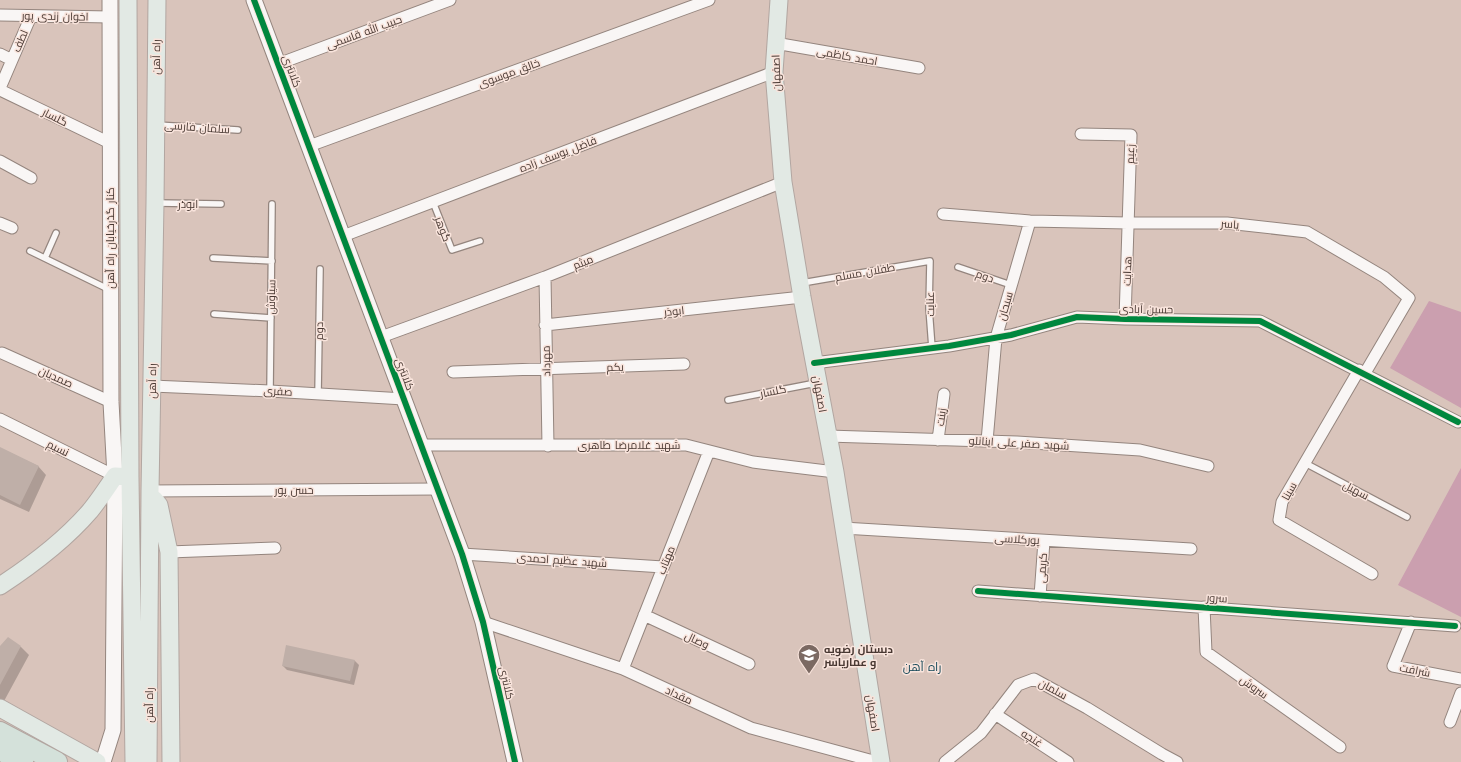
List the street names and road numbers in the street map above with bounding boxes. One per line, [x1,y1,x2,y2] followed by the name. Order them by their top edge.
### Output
[20,9,89,24] street label: اخوان زندی پور
[324,11,404,52] street label: حبیب الله قاسمی
[10,28,31,54] street label: لطف
[150,39,163,75] street label: راه آهن
[815,45,878,68] street label: احمد کاظمی
[279,53,304,89] street label: کلانتری
[769,54,784,92] street label: اصفهان
[477,56,542,91] street label: خالق موسوی
[39,105,69,129] street label: گلسار
[164,119,230,136] street label: سلمان فارسی
[518,134,599,175] street label: فاضل یوسف زاده
[1124,144,1138,164] street label: زعیم
[104,187,117,289] street label: کنار گذرخیابان راه آهن
[177,198,198,211] street label: ابوذر
[431,214,453,244] street label: گوهر
[1219,217,1240,232] street label: یاسر
[571,253,596,273] street label: میثم
[1120,256,1135,286] street label: هدایت
[834,261,896,285] street label: طفلان مسلم
[974,267,996,287] street label: دوم
[265,279,278,315] street label: سیاوش
[995,290,1016,322] street label: سبحان
[924,291,937,317] street label: عنایت
[1119,303,1173,316] street label: حسین آبادی
[662,304,685,319] street label: ابوذر
[313,322,327,340] street label: دوم
[540,345,553,377] street label: مهرداد
[392,356,417,392] street label: کلانتری
[606,361,624,375] street label: یکم
[146,363,159,399] street label: راه آهن
[37,364,75,391] street label: صمدیان
[810,375,829,413] street label: اصفهان
[758,383,787,401] street label: گلسار
[263,384,293,399] street label: صفری
[934,407,949,427] street label: زینت
[968,434,1070,453] street label: شهید صفر علی اینانلو
[44,438,71,460] street label: نسیم
[578,439,680,452] street label: شهید غلامرضا طاهری
[1341,478,1371,503] street label: سهیل
[1279,480,1300,503] street label: سینا
[274,484,314,497] street label: حسن پور
[994,532,1040,547] street label: پورکلاسی
[655,544,678,576] street label: مهتاب
[516,551,608,571] street label: شهید عظیم احمدی
[1035,552,1050,584] street label: کریمی
[1205,591,1228,606] street label: سرور
[682,629,711,652] street label: وصال
[1399,661,1431,680] street label: شرافت
[496,665,517,701] street label: کلانتری
[1237,673,1270,702] street label: سروش
[1036,677,1069,702] street label: سلمان
[663,684,694,707] street label: مقداد
[143,687,156,723] street label: راه آهن
[863,694,882,732] street label: اصفهان
[1019,727,1045,750] street label: غنچه

